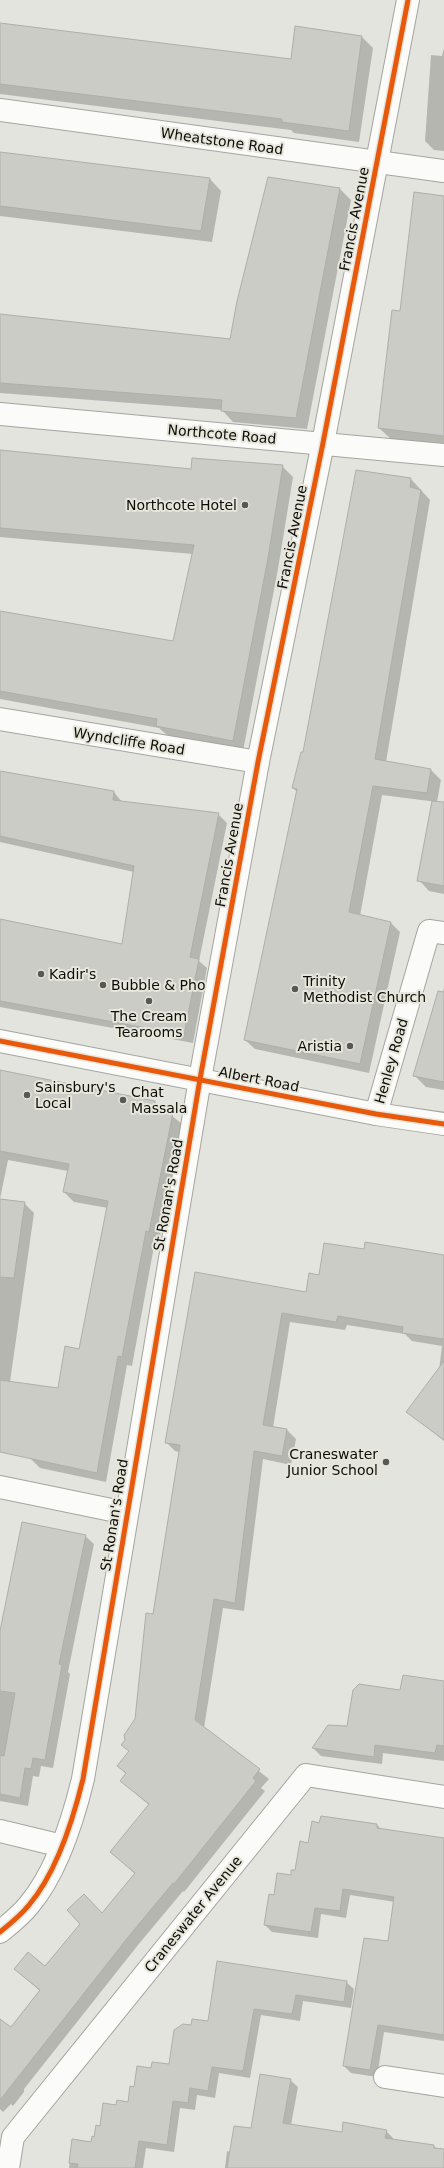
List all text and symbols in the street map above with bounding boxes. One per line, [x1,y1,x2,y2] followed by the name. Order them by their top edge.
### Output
[160,124,284,158] street label: Wheatstone Road
[336,166,372,272] street label: Francis Avenue
[167,421,277,447] street label: Northcote Road
[274,484,310,590] street label: Francis Avenue
[126,497,237,513] place label: Northcote Hotel
[240,500,250,510] marker: Northcote Hotel
[72,724,186,758] street label: Wyndcliffe Road
[212,802,246,908] street label: Francis Avenue
[49,966,96,982] place label: Kadir's
[36,969,46,979] marker: Kadir's
[302,973,426,1005] place label: Trinity Methodist Church
[111,977,205,993] place label: Bubble & Pho
[98,980,108,990] marker: Bubble & Pho
[290,984,300,994] marker: Trinity Methodist Church
[144,996,154,1006] marker: The Cream Tearooms
[110,1008,187,1040] place label: The Cream Tearooms
[371,1016,411,1106] street label: Henley Road
[298,1038,342,1054] place label: Aristia
[345,1041,355,1051] marker: Aristia
[217,1063,301,1095] street label: Albert Road
[35,1079,115,1111] place label: Sainsbury's Local
[131,1084,187,1116] place label: Chat Massala
[22,1090,32,1100] marker: Sainsbury's Local
[118,1095,128,1105] marker: Chat Massala
[150,1138,186,1252] street label: St Ronan's Road
[286,1446,378,1478] place label: Craneswater Junior School
[381,1457,391,1467] marker: Craneswater Junior School
[97,1458,131,1572] street label: St Ronan's Road
[141,1853,245,1975] street label: Craneswater Avenue

